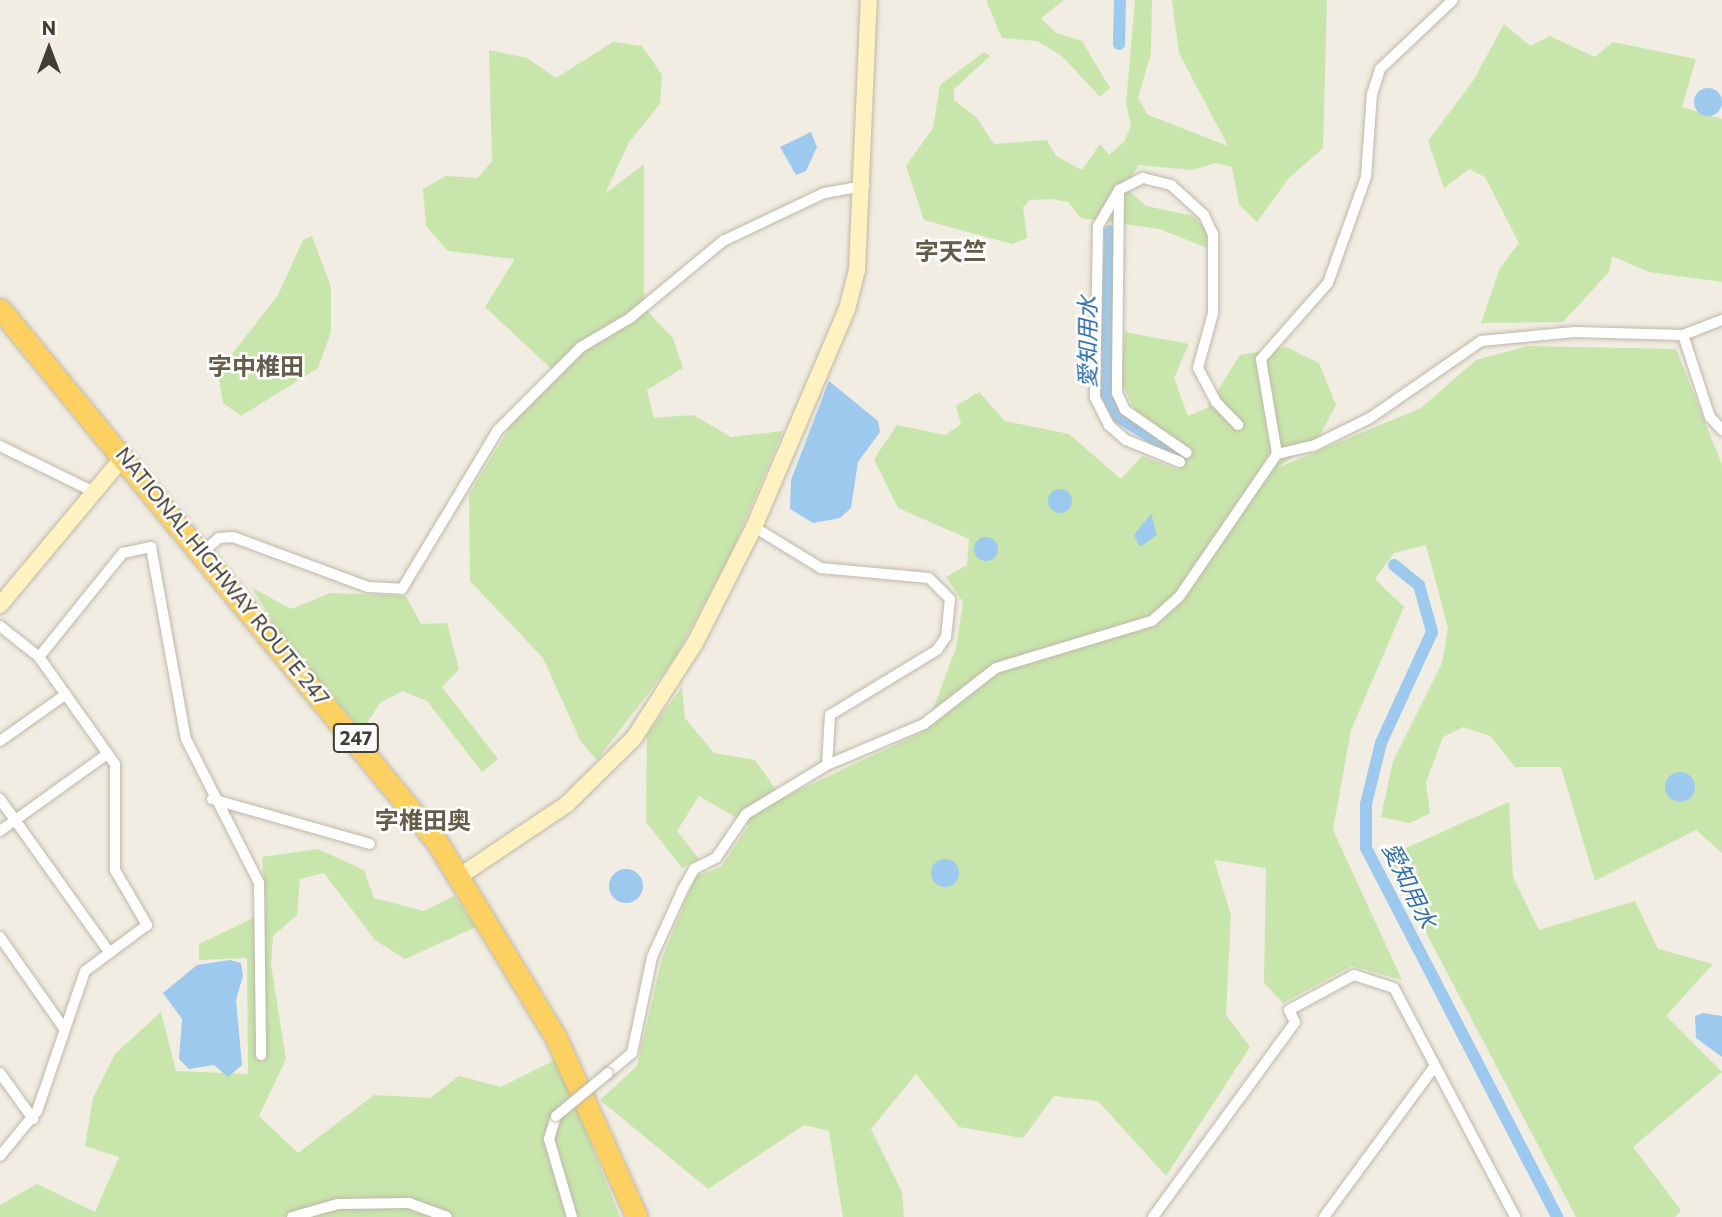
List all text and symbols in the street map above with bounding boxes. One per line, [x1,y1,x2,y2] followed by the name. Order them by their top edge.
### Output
[14,14,84,84] north arrow
[42,16,56,39] text: N
[915,237,987,265] district label: 字天竺
[1073,296,1101,388] water label: 愛知用水
[208,352,304,380] district label: 字中椎田
[111,442,335,710] street label: NATIONAL HIGHWAY ROUTE 247
[332,722,380,754] road number: 247
[375,806,471,834] district label: 字椎田奥
[1377,838,1443,932] water label: 愛知用水

